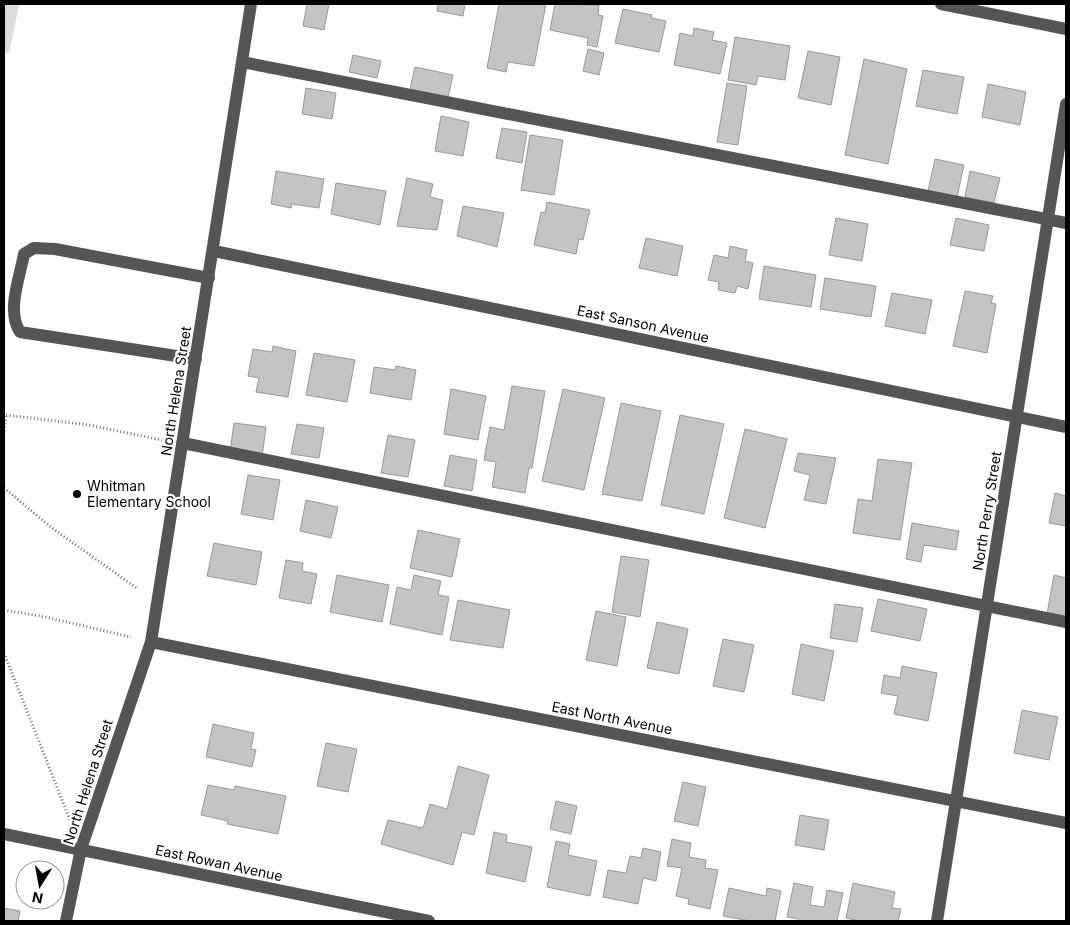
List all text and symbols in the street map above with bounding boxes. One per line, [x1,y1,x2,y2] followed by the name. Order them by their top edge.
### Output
[576,301,711,346] street label: East Sanson Avenue
[157,325,194,457] street label: North Helena Street
[969,450,1004,572] street label: North Perry Street
[87,477,211,510] place label: Whitman Elementary School
[71,488,83,500] marker: Whitman Elementary School
[550,697,674,738] street label: East North Avenue
[59,717,116,847] street label: North Helena Street
[154,841,284,884] street label: East Rowan Avenue
[15,860,65,910] north arrow
[31,889,44,908] text: N

